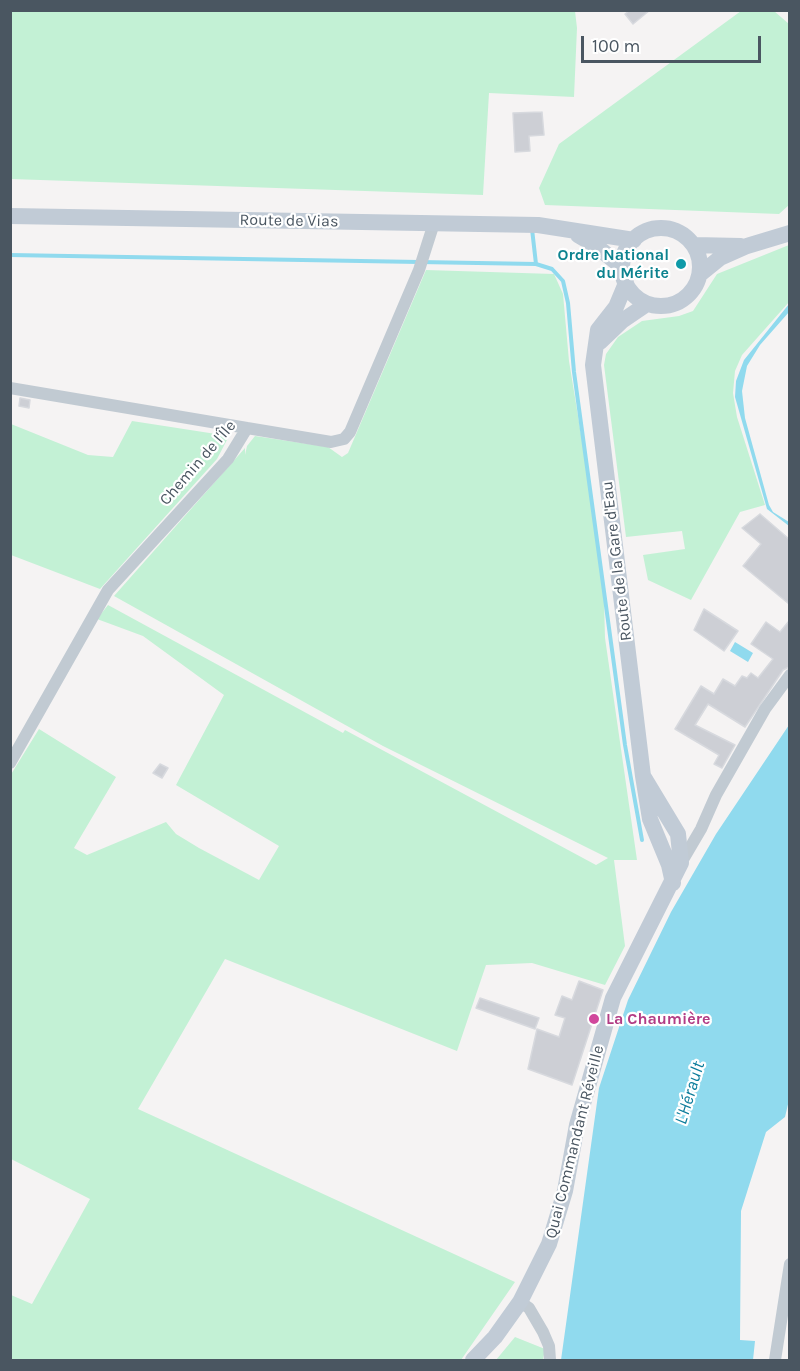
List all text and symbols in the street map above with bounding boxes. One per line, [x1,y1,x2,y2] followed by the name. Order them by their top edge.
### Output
[584,24,764,62] scale bar
[592,35,640,57] text: 100 m
[239,211,339,231] street label: Route de Vias
[558,245,669,283] place label: Ordre National du Mérite
[674,257,688,271] marker: Ordre National du Mérite
[156,417,240,509] street label: Chemin de l'Île
[598,480,636,642] street label: Route de la Gare d'Eau
[606,1009,710,1029] place label: La Chaumière
[587,1012,601,1026] marker: La Chaumière
[542,1043,608,1241] street label: Quai Commandant Réveille
[670,1059,710,1127] water label: L'Hérault

